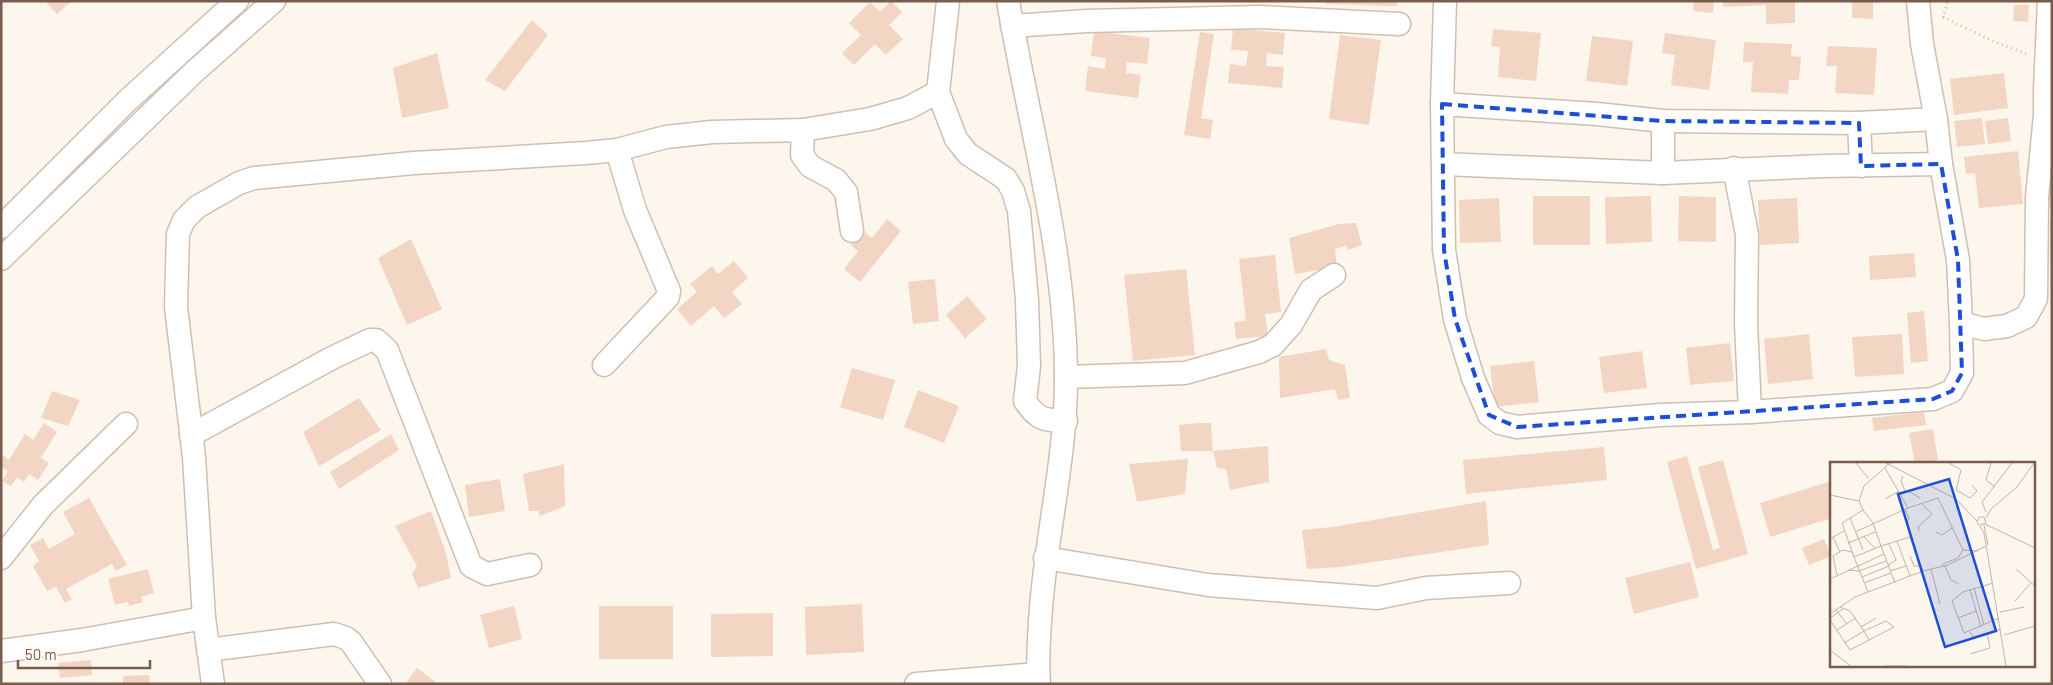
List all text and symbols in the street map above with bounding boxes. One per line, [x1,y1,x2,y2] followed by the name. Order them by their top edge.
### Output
[1830,462,2036,668] inset map
[18,638,150,670] scale bar
[25,645,57,663] text: 50 m

